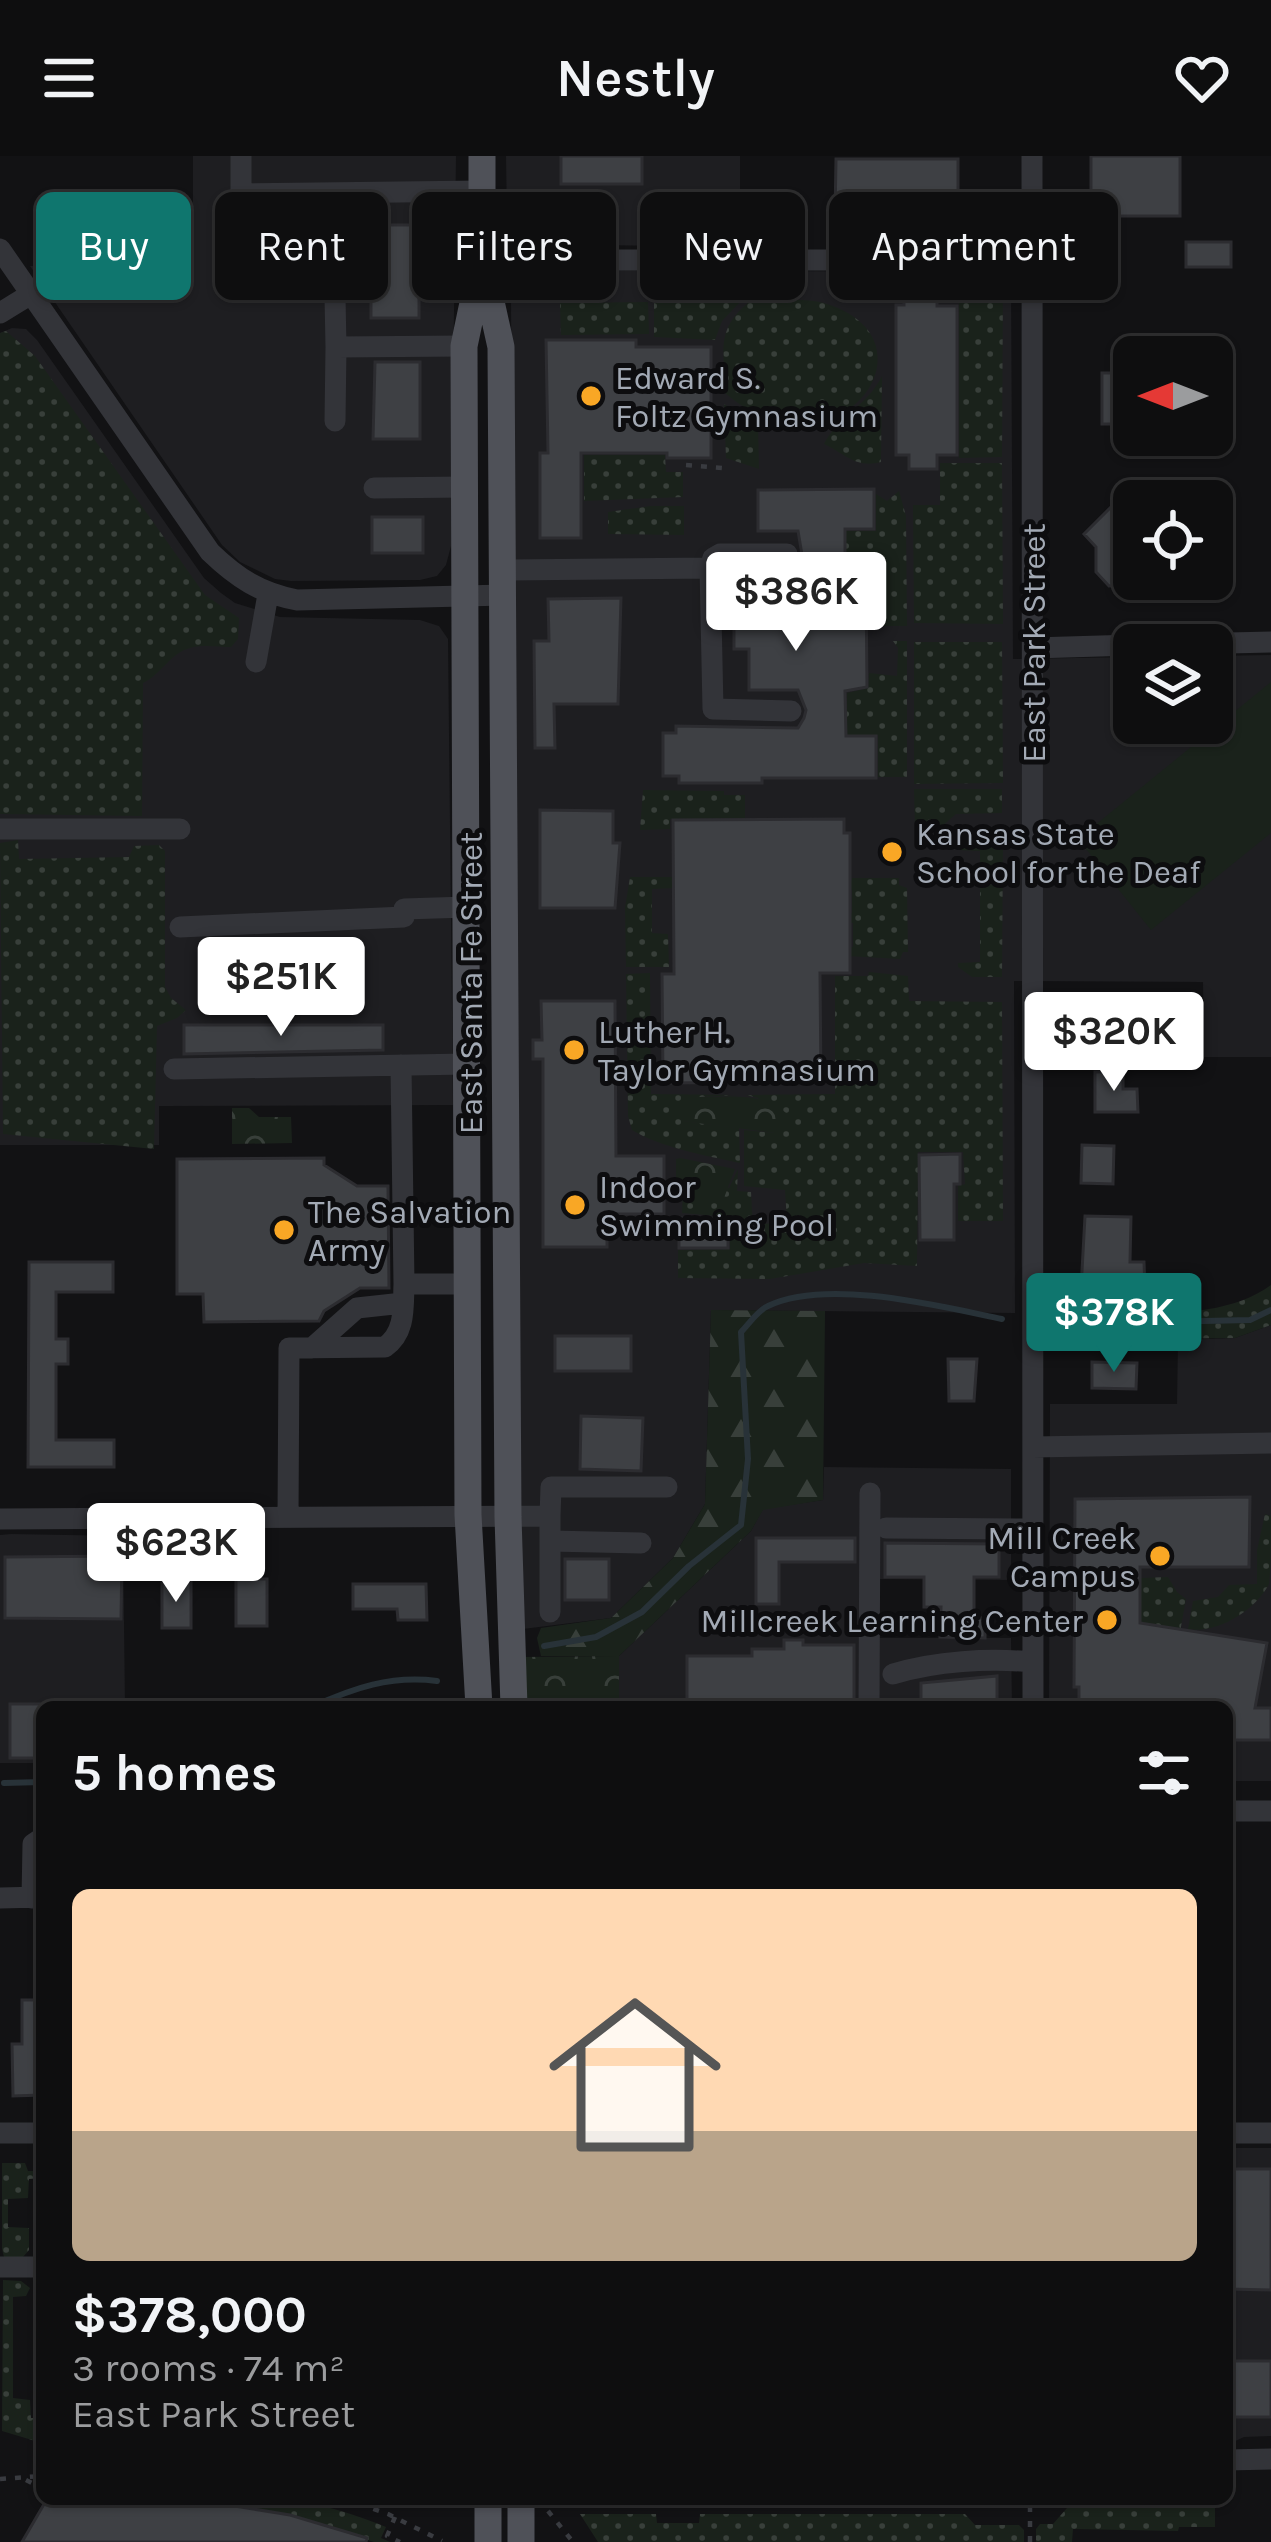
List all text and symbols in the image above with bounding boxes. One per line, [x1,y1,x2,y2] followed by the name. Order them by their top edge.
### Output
[36,45,102,111] icon: menu
[1169,45,1235,111] icon: heart
[556,46,715,110] text: Nestly
[36,192,191,300] chip: Buy
[215,192,388,300] chip: Rent
[412,192,616,300] chip: Filters
[640,192,805,300] chip: New
[829,192,1118,300] chip: Apartment
[1113,336,1233,456] north arrow
[1113,336,1233,744] map controls
[615,359,878,435] place label: Edward S. Foltz Gymnasium
[578,383,604,409] marker: Edward S. Foltz Gymnasium
[1113,480,1233,600] button: locate
[1015,523,1053,763] street label: East Park Street
[712,552,880,654] pin: $386K
[733,568,859,614] text: $386K
[1113,624,1233,744] button: layers
[916,815,1201,891] place label: Kansas State School for the Deaf
[452,832,490,1134] street label: East Santa Fe Street
[879,839,905,865] marker: Kansas State School for the Deaf
[197,937,365,1039] pin: $251K
[225,953,337,999] text: $251K
[1030,992,1198,1094] pin: $320K
[1052,1008,1176,1054] text: $320K
[598,1013,876,1089] place label: Luther H. Taylor Gymnasium
[561,1037,587,1063] marker: Luther H. Taylor Gymnasium
[599,1168,834,1244] place label: Indoor Swimming Pool
[562,1192,588,1218] marker: Indoor Swimming Pool
[308,1193,512,1269] place label: The Salvation Army
[271,1217,297,1243] marker: The Salvation Army
[1030,1273,1198,1375] pin: $378K
[1053,1289,1175,1335] text: $378K
[92,1503,260,1605] pin: $623K
[114,1519,238,1565] text: $623K
[987,1519,1136,1595] place label: Mill Creek Campus
[1147,1543,1173,1569] marker: Mill Creek Campus
[700,1602,1083,1640] place label: Millcreek Learning Center
[1094,1607,1120,1633] marker: Millcreek Learning Center
[1131,1740,1197,1806] icon: filters
[72,1743,278,1803] text: 5 homes
[527,1967,743,2183] icon: home
[72,2285,307,2345] text: $378,000
[72,2345,345,2391] text: 3 rooms · 74 m²
[72,2391,355,2437] text: East Park Street

